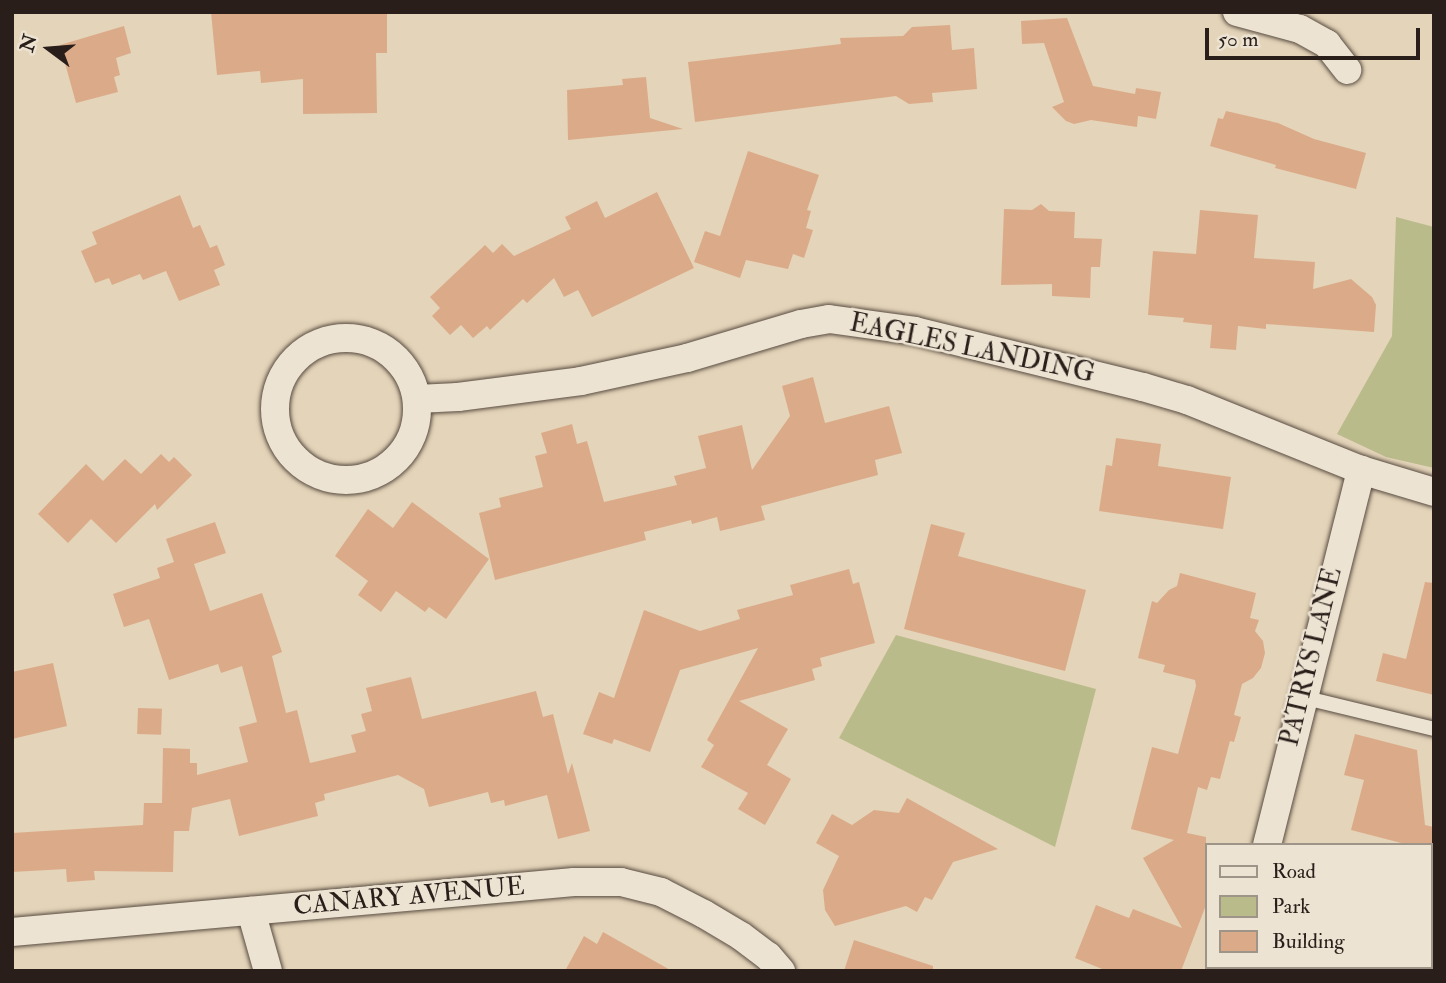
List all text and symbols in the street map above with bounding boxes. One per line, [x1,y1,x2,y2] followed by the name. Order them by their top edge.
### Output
[14,14,84,84] north arrow
[1208,14,1423,58] scale bar
[1218,26,1259,53] text: 50 m
[15,32,43,55] text: N
[847,308,1097,390] street label: EAGLES LANDING
[1275,564,1349,750] street label: PATRYS LANE
[1204,843,1432,969] legend
[1272,858,1316,885] text: Road
[292,871,526,923] street label: CANARY AVENUE
[1272,893,1310,920] text: Park
[1272,928,1345,955] text: Building

